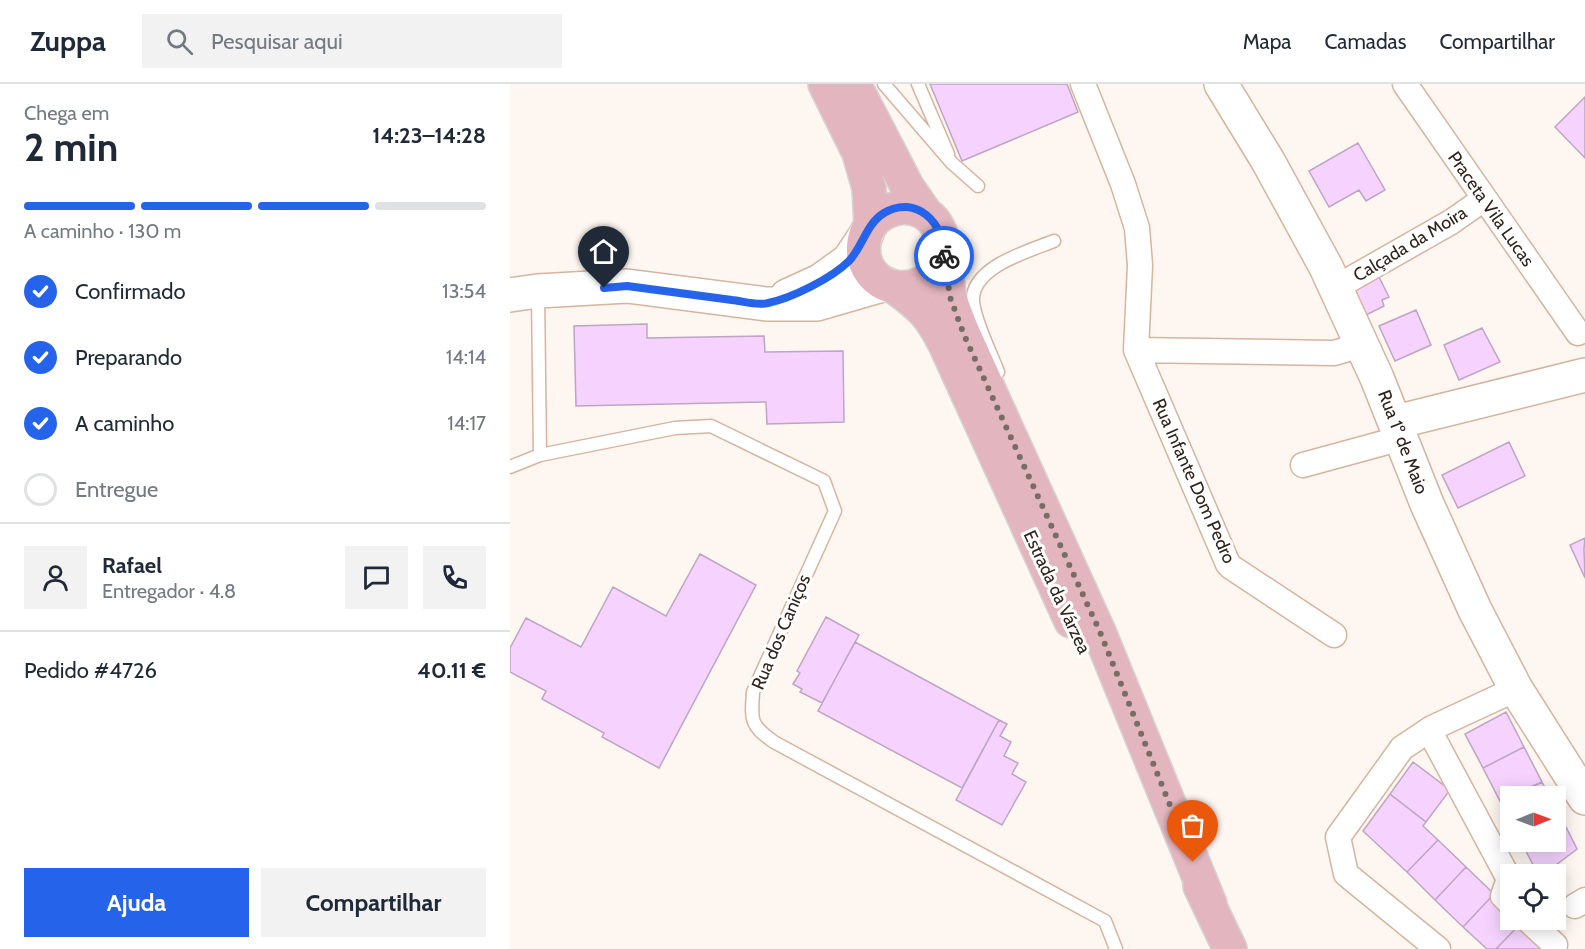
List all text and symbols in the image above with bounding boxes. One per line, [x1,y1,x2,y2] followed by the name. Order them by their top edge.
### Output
[142,14,562,68] search box
[30,24,106,58] text: Zuppa
[163,25,196,58] icon: search
[211,28,343,55] text: Pesquisar aqui
[1243,29,1291,54] text: Mapa
[1324,29,1406,54] text: Camadas
[1439,29,1555,54] text: Compartilhar
[24,101,109,125] text: Chega em
[372,122,486,149] text: 14:23–14:28
[24,123,118,171] text: 2 min
[1443,147,1539,271] street label: Praceta Vila Lucas
[1349,201,1471,286] street label: Calçada da Moira
[24,219,181,243] text: A caminho · 130 m
[578,226,629,288] pin
[914,226,974,286] courier
[587,235,620,268] icon: home
[928,240,961,273] icon: bike
[24,275,57,308] icon: check
[75,278,186,305] text: Confirmado
[442,279,486,303] text: 13:54
[24,341,57,374] icon: check
[75,344,182,371] text: Preparando
[446,345,486,369] text: 14:14
[1373,387,1433,497] street label: Rua 1º de Maio
[1148,395,1240,567] street label: Rua Infante Dom Pedro
[24,407,57,440] icon: check
[75,410,174,437] text: A caminho
[447,411,486,435] text: 14:17
[75,476,158,503] text: Entregue
[1019,527,1095,658] street label: Estrada da Várzea
[24,546,87,609] button: person
[345,546,408,609] button: chat
[423,546,486,609] button: phone
[102,552,162,579] text: Rafael
[747,571,815,693] street label: Rua dos Caniços
[102,579,236,603] text: Entregador · 4.8
[24,657,157,684] text: Pedido #4726
[417,657,486,684] text: 40.11 €
[1500,786,1566,852] north arrow
[1500,786,1566,930] map controls
[1167,800,1218,862] pin
[1176,809,1209,842] icon: bag
[1500,864,1566,930] button: locate
[24,868,249,937] button: Ajuda
[261,868,486,937] button: Compartilhar

